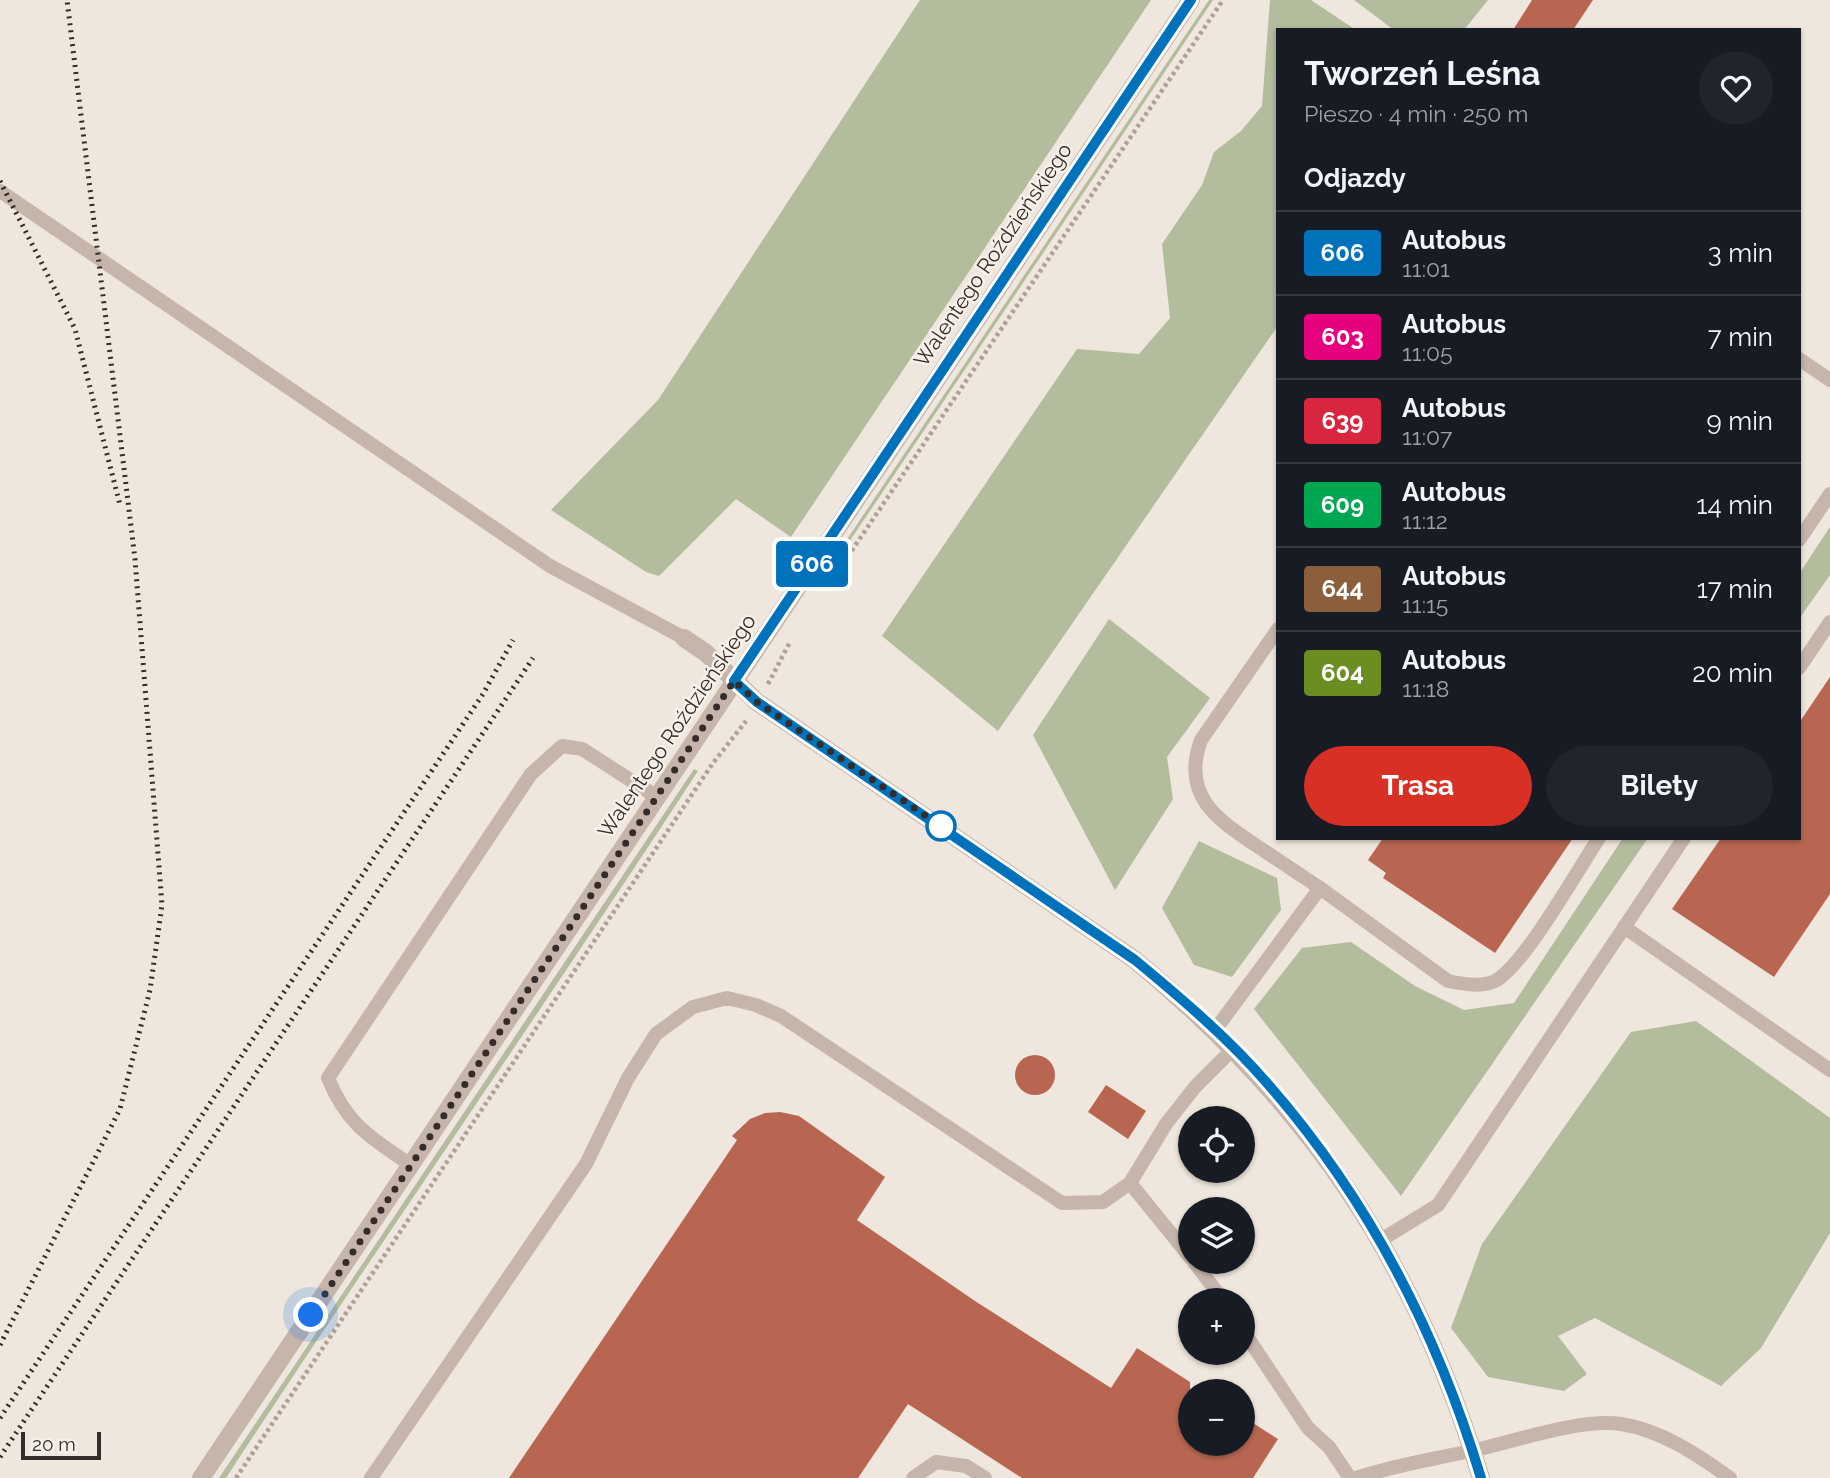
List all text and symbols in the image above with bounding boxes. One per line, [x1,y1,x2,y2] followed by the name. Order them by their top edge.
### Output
[1699,51,1773,125] button: heart
[1304,54,1540,93] text: Tworzeń Leśna
[1304,100,1528,127] text: Pieszo · 4 min · 250 m
[908,138,1077,371] street label: Walentego Roździeńskiego
[1304,163,1406,193] text: Odjazdy
[1402,225,1506,255] text: Autobus
[1321,238,1364,267] text: 606
[1708,238,1773,268] text: 3 min
[1402,255,1450,282] text: 11:01
[1402,309,1506,339] text: Autobus
[1321,322,1364,351] text: 603
[1708,322,1773,352] text: 7 min
[1402,339,1453,366] text: 11:05
[1402,393,1506,423] text: Autobus
[1322,406,1363,435] text: 639
[1706,406,1773,436] text: 9 min
[1402,423,1452,450] text: 11:07
[1402,477,1506,507] text: Autobus
[1321,490,1364,519] text: 609
[1696,490,1773,520] text: 14 min
[1402,507,1448,534] text: 11:12
[772,541,852,587] line badge: 606
[790,549,834,578] text: 606
[1402,561,1506,591] text: Autobus
[1322,574,1363,603] text: 644
[1697,574,1773,604] text: 17 min
[1402,591,1448,618] text: 11:15
[592,609,761,842] street label: Walentego Roździeńskiego
[1402,645,1506,675] text: Autobus
[1321,658,1364,687] text: 604
[1692,658,1773,688] text: 20 min
[1402,675,1450,702] text: 11:18
[1304,746,1532,826] button: Trasa
[1546,746,1773,826] button: Bilety
[926,811,956,841] unlabelled marker
[1178,1106,1255,1456] map controls
[1178,1106,1255,1183] button: locate
[1178,1197,1255,1274] button: layers
[1178,1288,1255,1365] button: +
[293,1297,328,1332] your location
[1178,1379,1255,1456] button: −
[21,1429,102,1461] scale bar
[32,1433,76,1455] text: 20 m

